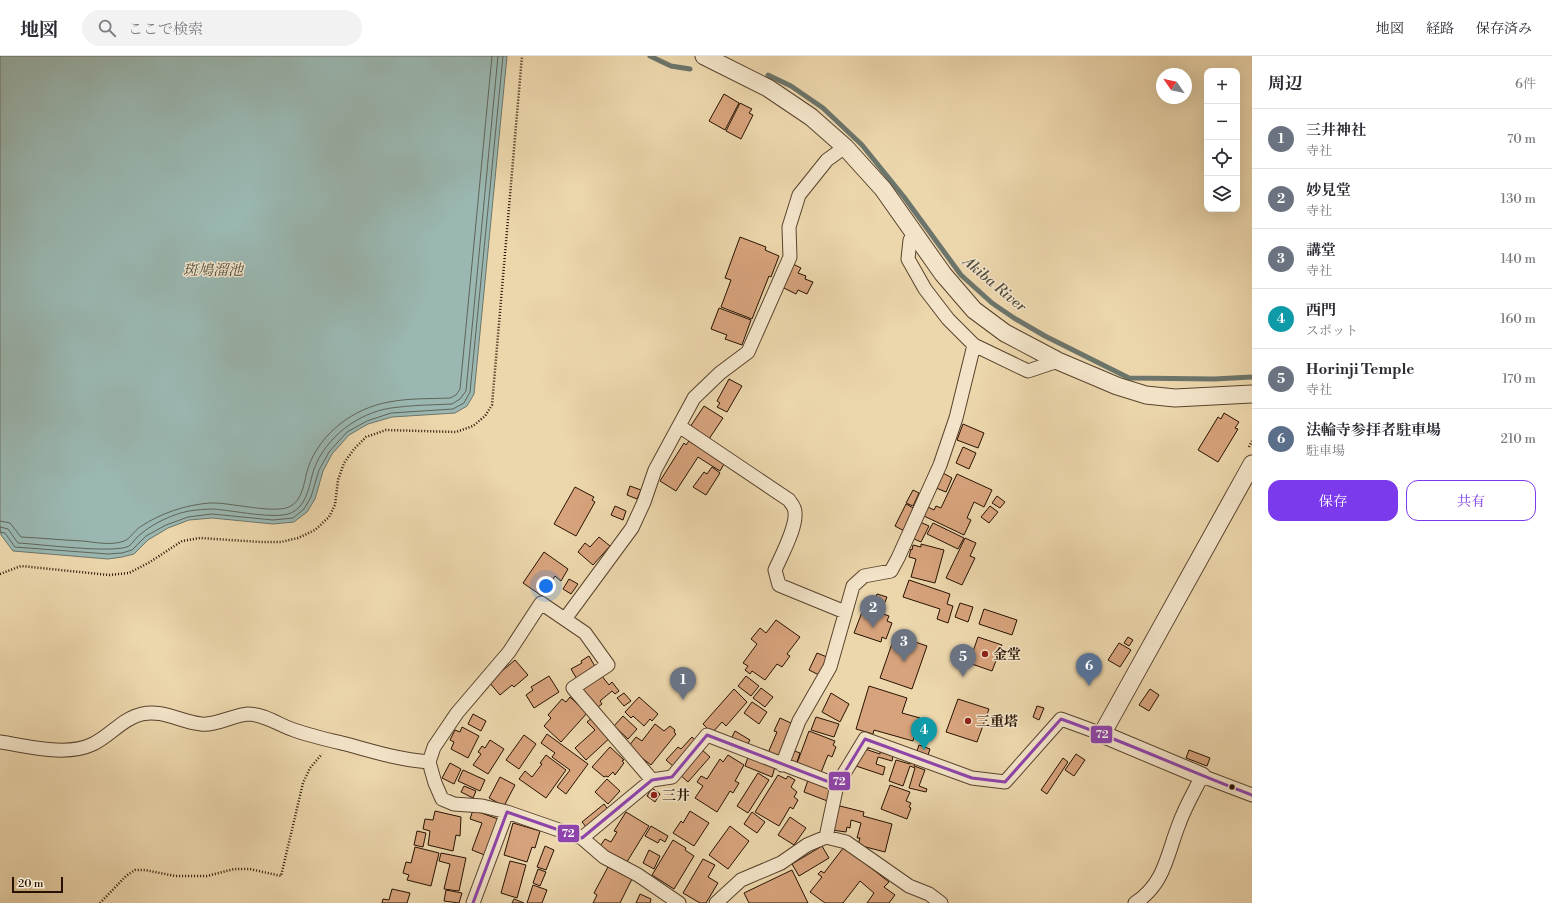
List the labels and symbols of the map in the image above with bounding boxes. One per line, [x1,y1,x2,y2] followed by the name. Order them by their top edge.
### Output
[1156,68,1192,104] north arrow
[958,251,1031,317] water label: Akiba River
[183,261,245,280] water label: 斑鳩溜池
[536,576,556,596] your location
[860,595,886,628] pin: 2
[891,629,917,662] pin: 3
[950,644,976,677] pin: 5
[993,646,1021,664] place label: 金堂
[980,649,990,659] marker: 金堂
[1076,653,1102,686] pin: 6
[670,667,696,700] pin: 1
[976,713,1018,731] place label: 三重塔
[963,716,973,726] marker: 三重塔
[911,717,937,750] pin: 4
[1090,725,1113,744] line badge: 72
[1095,728,1109,742] text: 72
[828,771,851,791] line badge: 72
[832,775,846,789] text: 72
[1227,782,1237,792] unlabelled marker
[662,787,690,805] place label: 三井
[649,790,659,800] marker: 三井
[557,824,580,843] line badge: 72
[561,827,575,841] text: 72
[12,875,63,894] scale bar

